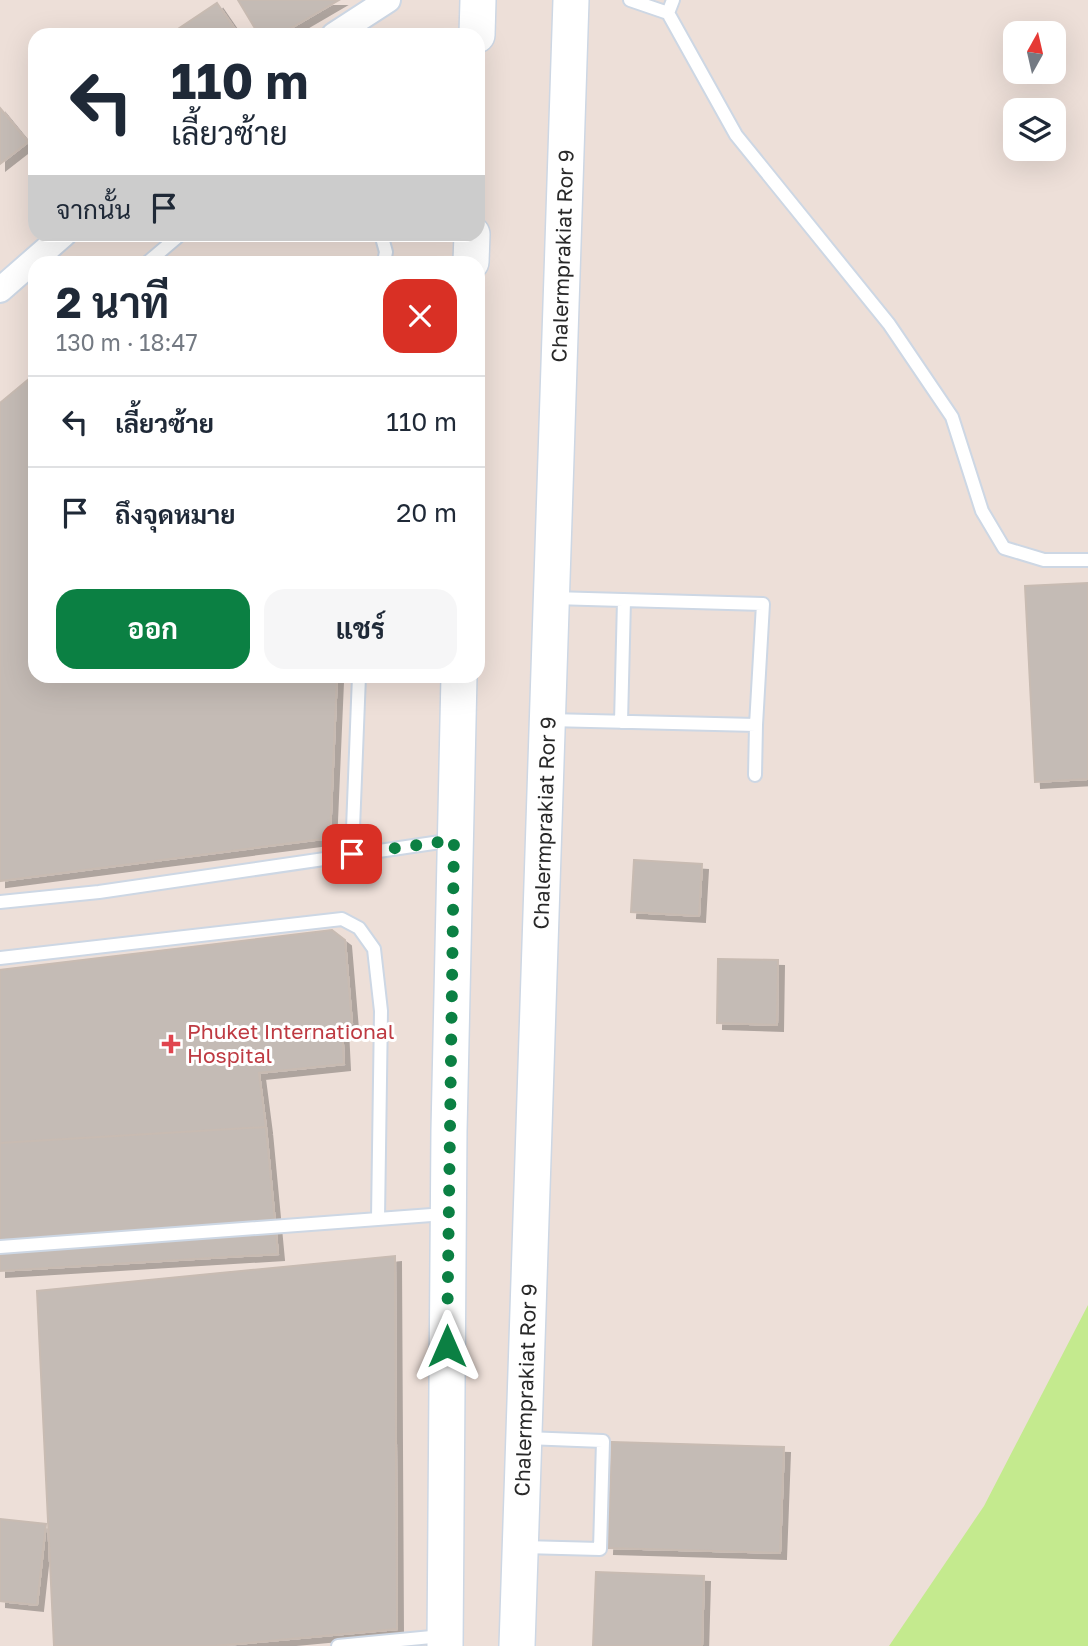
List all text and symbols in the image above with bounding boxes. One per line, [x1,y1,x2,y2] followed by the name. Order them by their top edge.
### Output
[1003,21,1066,84] north arrow
[1003,21,1066,161] map controls
[171,51,308,110] text: 110 m
[56,56,147,147] icon: left
[1003,98,1066,161] button: layers
[171,114,288,152] text: เลี้ยวซ้าย
[545,149,579,363] street label: Chalermprakiat Ror 9
[145,189,183,227] icon: arrive
[56,194,131,225] text: จากนั้น
[56,277,169,327] text: 2 นาที
[383,279,457,353] button: close
[56,328,198,356] text: 130 m · 18:47
[56,403,94,441] icon: left
[386,406,457,437] text: 110 m
[115,408,214,439] text: เลี้ยวซ้าย
[56,494,94,532] icon: arrive
[396,497,457,528] text: 20 m
[115,499,236,530] text: ถึงจุดหมาย
[56,589,250,669] button: ออก
[264,589,457,669] button: แชร์
[527,716,561,930] street label: Chalermprakiat Ror 9
[322,824,382,884] pin
[333,835,371,873] icon: arrive
[187,1018,394,1068] place label: Phuket International Hospital
[161,1034,181,1054] marker: Phuket International Hospital
[508,1283,542,1497] street label: Chalermprakiat Ror 9
[410,1309,484,1383] position arrow

